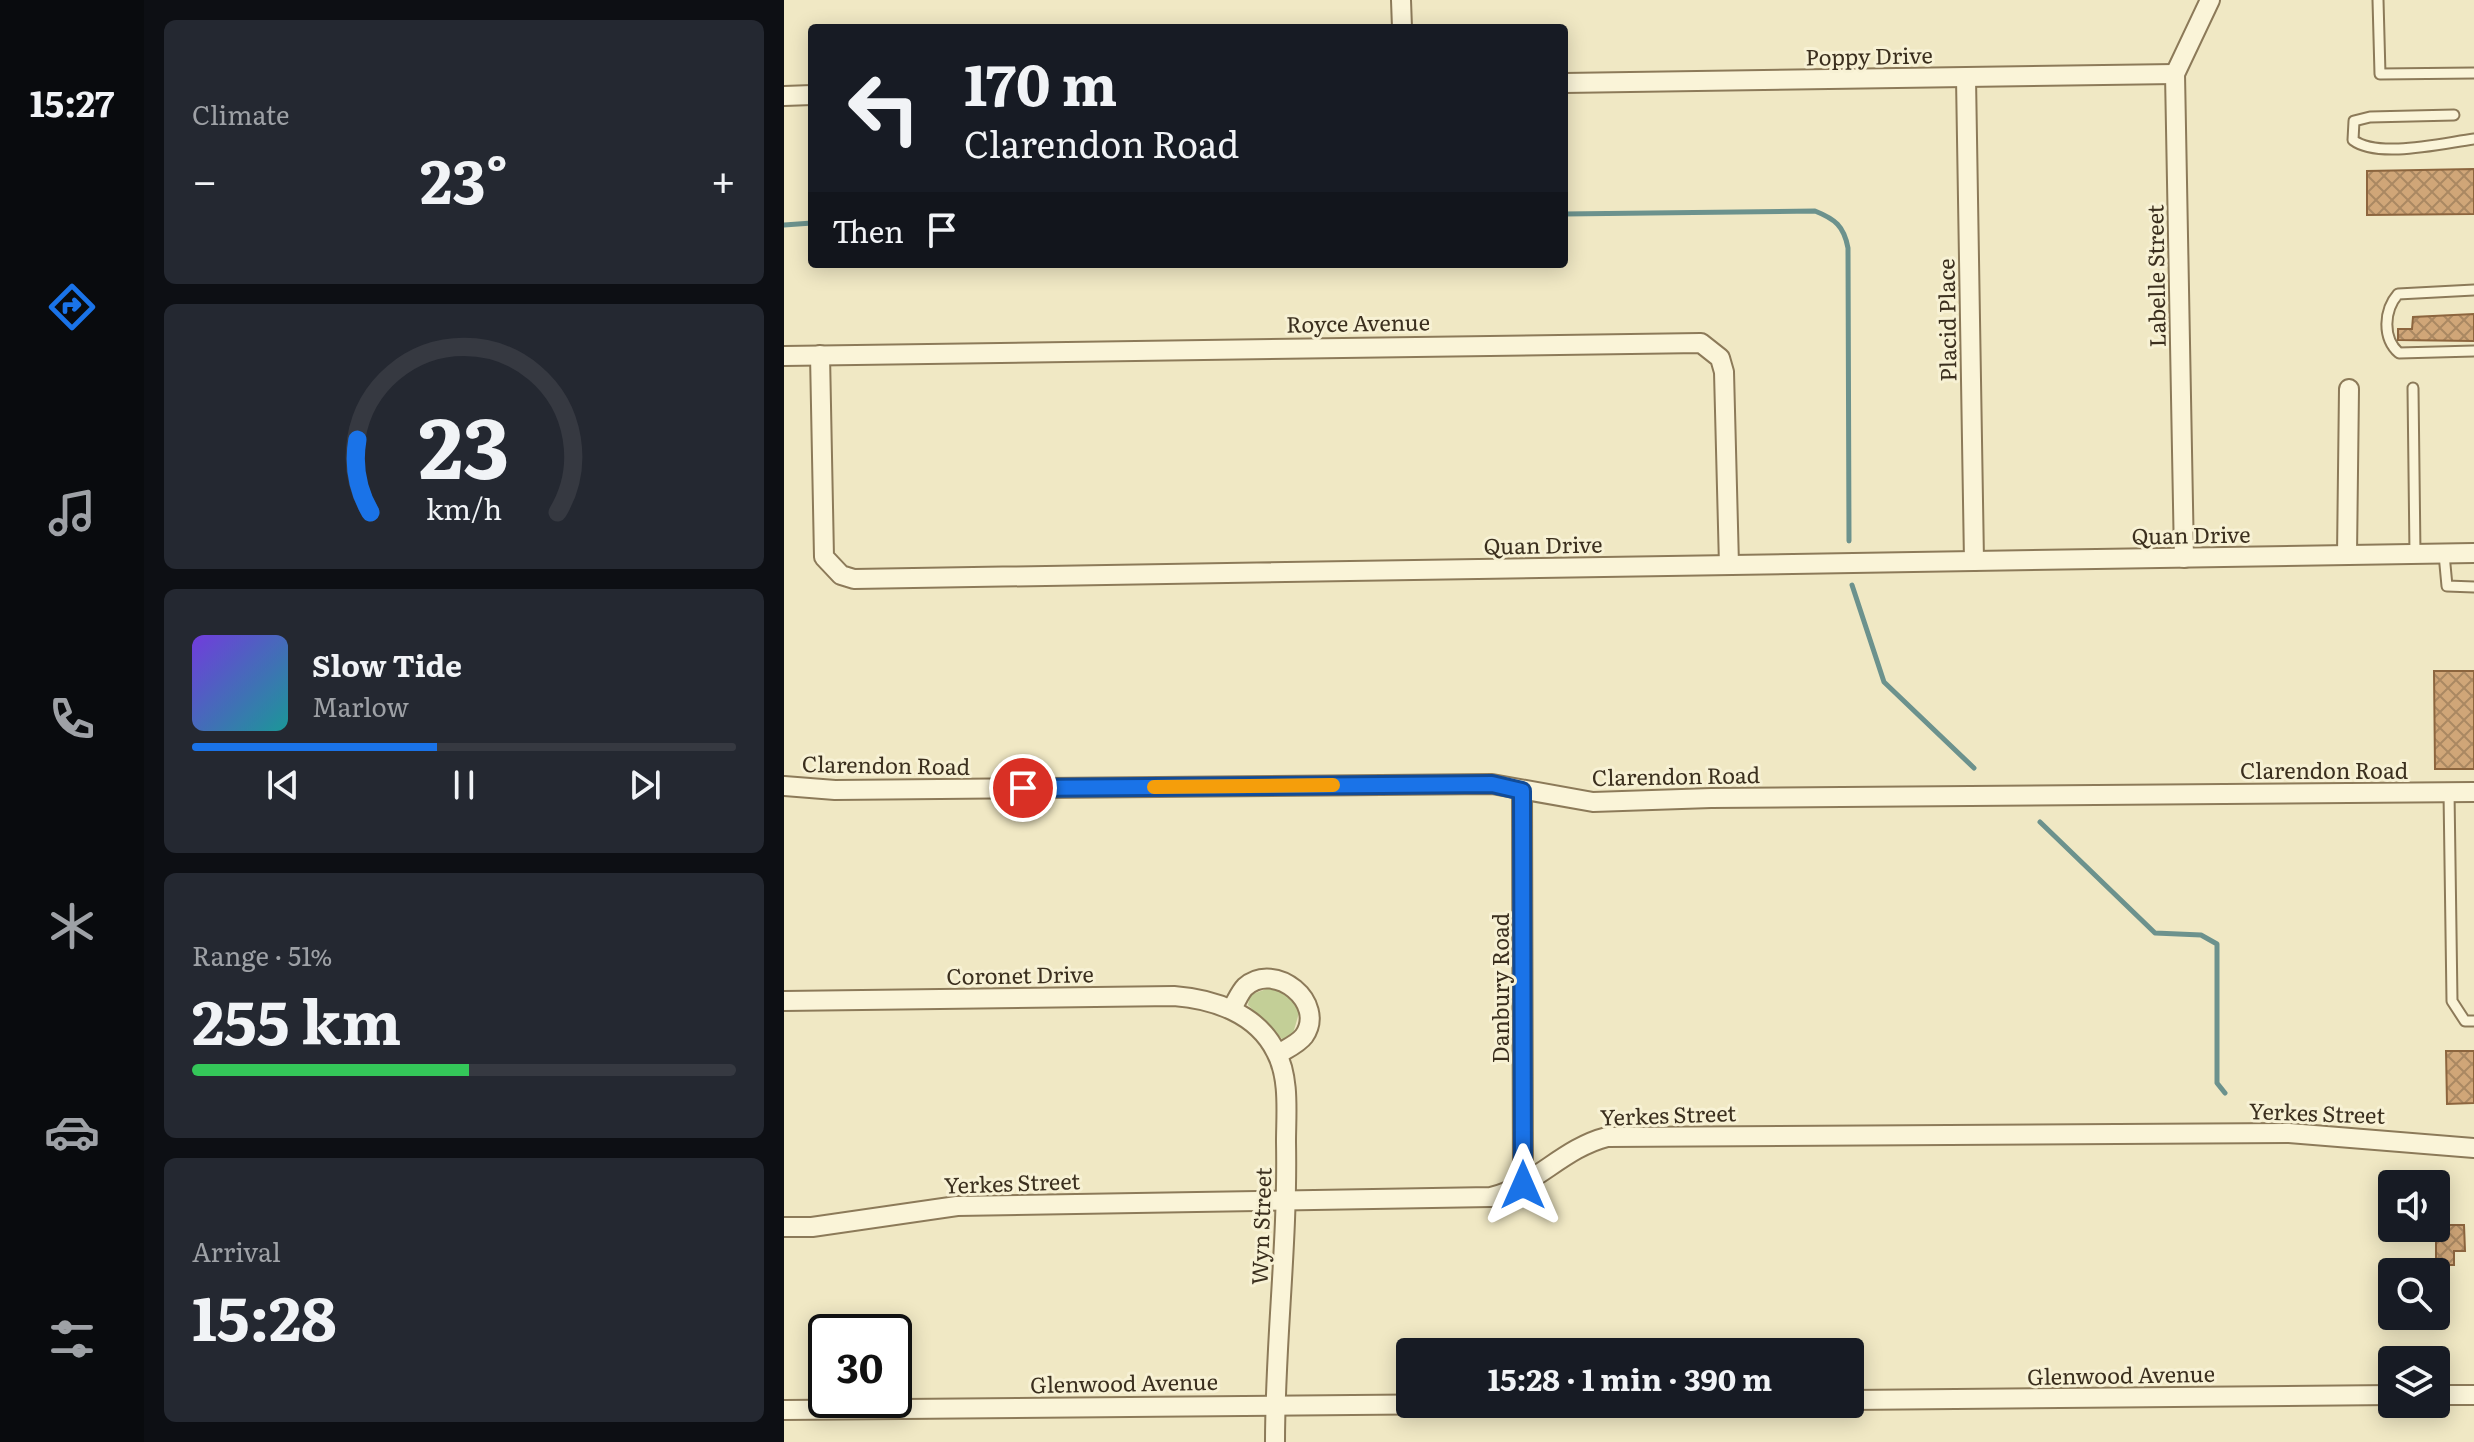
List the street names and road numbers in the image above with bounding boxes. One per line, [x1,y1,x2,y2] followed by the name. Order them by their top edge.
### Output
[1805,37,1933,73] street label: Poppy Drive
[2137,204,2173,348] street label: Labelle Street
[1928,258,1964,382] street label: Placid Place
[1286,304,1430,340] street label: Royce Avenue
[2131,516,2251,552] street label: Quan Drive
[1483,526,1603,562] street label: Quan Drive
[802,746,970,782] street label: Clarendon Road
[2240,753,2408,786] street label: Clarendon Road
[1592,757,1760,793] street label: Clarendon Road
[1483,913,1516,1063] street label: Danbury Road
[946,956,1094,992] street label: Coronet Drive
[2248,1093,2386,1131] street label: Yerkes Street
[1599,1095,1737,1133] street label: Yerkes Street
[943,1163,1081,1201] street label: Yerkes Street
[1241,1166,1279,1285] street label: Wyn Street
[2027,1356,2215,1392] street label: Glenwood Avenue
[1030,1364,1218,1400] street label: Glenwood Avenue

